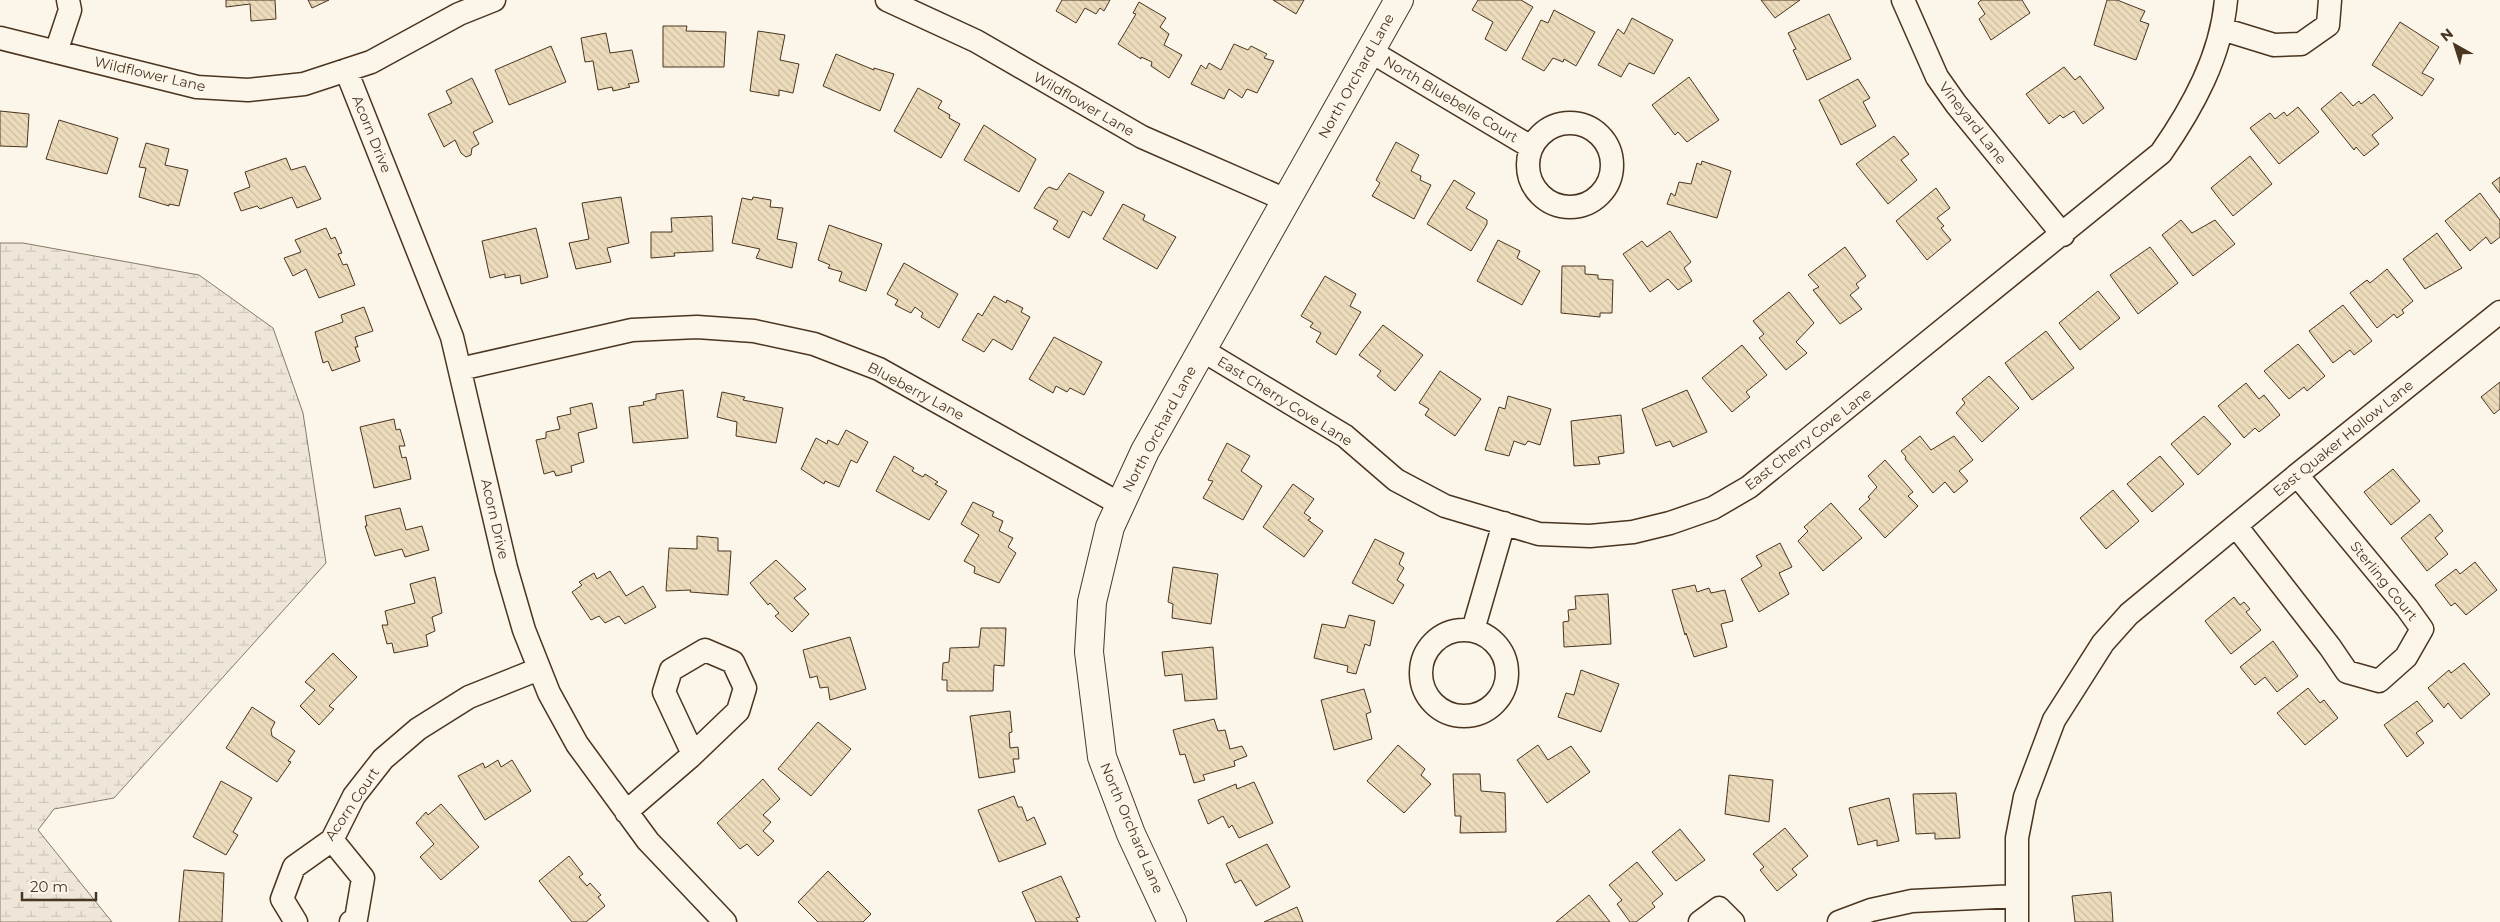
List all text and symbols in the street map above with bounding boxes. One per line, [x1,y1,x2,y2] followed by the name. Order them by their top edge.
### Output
[1314,10,1398,142] street label: North Orchard Lane
[2430,20,2480,70] north arrow
[2437,24,2457,45] text: N
[93,52,207,96] street label: Wildflower Lane
[1380,52,1522,147] street label: North Bluebelle Court
[1030,68,1138,140] street label: Wildflower Lane
[1935,78,2011,168] street label: Vineyard Lane
[348,93,396,175] street label: Acorn Drive
[1214,352,1356,450] street label: East Cherry Cove Lane
[865,358,967,424] street label: Blueberry Lane
[1118,363,1200,495] street label: North Orchard Lane
[2269,376,2417,500] street label: East Quaker Hollow Lane
[1741,384,1875,494] street label: East Cherry Cove Lane
[477,477,513,561] street label: Acorn Drive
[2346,537,2422,625] street label: Sterling Court
[1096,760,1168,896] street label: North Orchard Lane
[321,764,383,844] street label: Acorn Court
[22,870,96,902] scale bar
[30,877,68,896] text: 20 m

